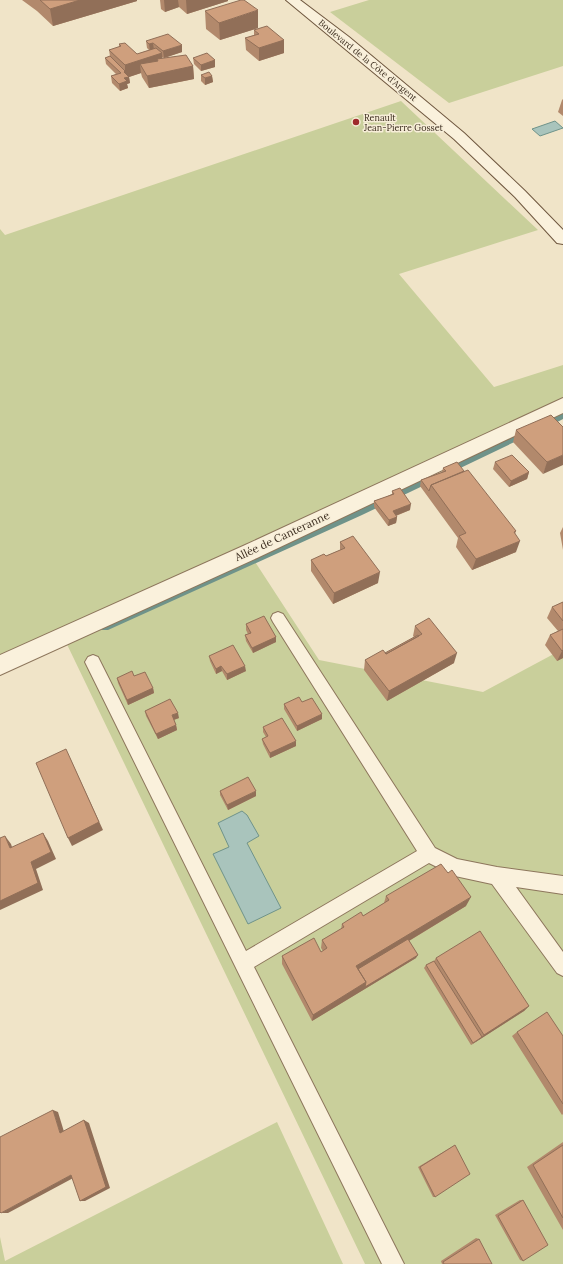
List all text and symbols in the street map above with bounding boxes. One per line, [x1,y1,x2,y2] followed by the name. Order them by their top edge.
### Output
[317,17,420,103] street label: Boulevard de la Côte d'Argent
[363,112,444,133] place label: Renault Jean-Pierre Gosset
[351,117,361,127] marker: Renault Jean-Pierre Gosset
[232,508,332,565] street label: Allée de Canteranne

